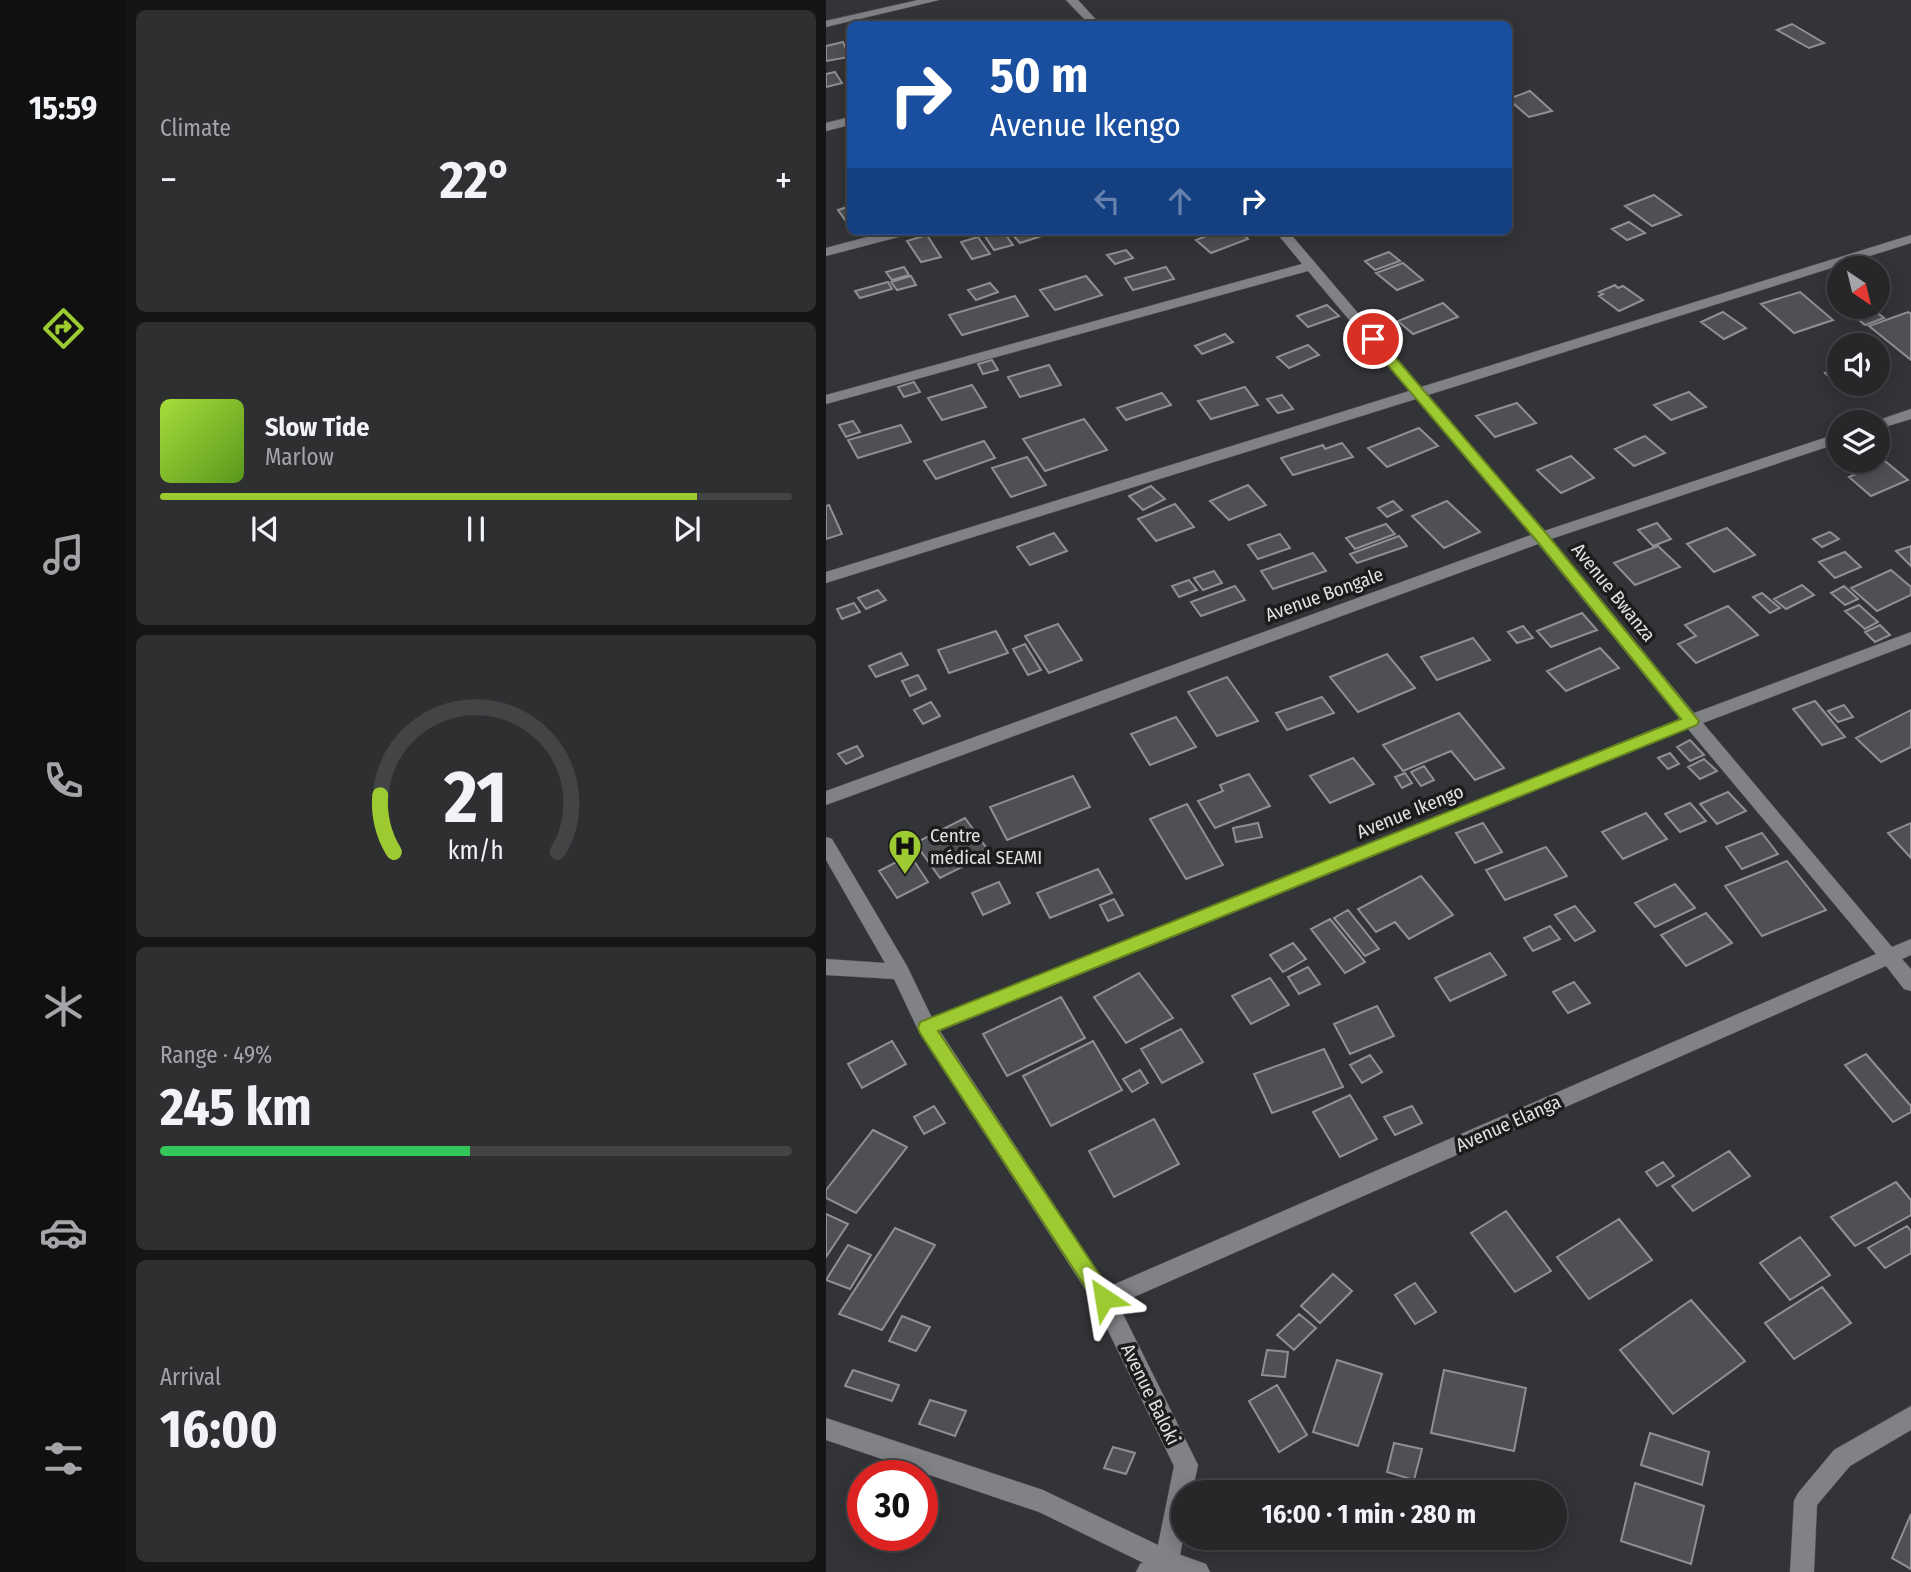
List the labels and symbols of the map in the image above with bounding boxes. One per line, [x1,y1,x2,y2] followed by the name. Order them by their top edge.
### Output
[1827,256,1890,318] north arrow
[1343,309,1403,369] pin
[1567,538,1660,646] street label: Avenue Bwanza
[1262,562,1386,626] street label: Avenue Bongale
[1353,780,1467,843] street label: Avenue Ikengo
[930,824,1042,869] place label: Centre médical SEAMI
[886,827,924,876] hospital icon: Centre médical SEAMI
[1452,1090,1564,1157] street label: Avenue Elanga
[1067,1261,1141,1335] position arrow
[1116,1340,1185,1449] street label: Avenue Baloki
[847,1460,938,1551] speed limit sign: 30

